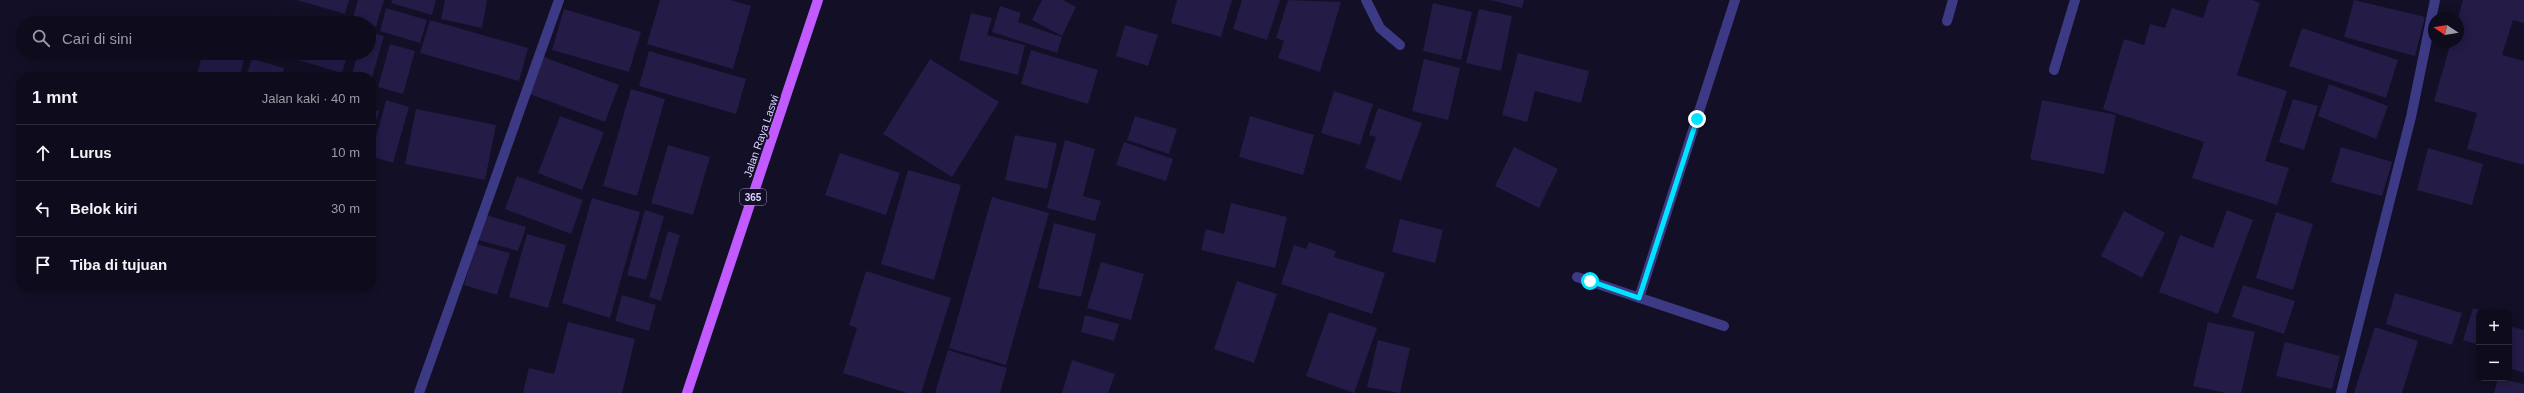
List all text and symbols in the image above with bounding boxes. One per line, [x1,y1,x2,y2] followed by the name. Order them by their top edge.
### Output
[2428,12,2464,48] north arrow
[16,16,376,60] search box
[30,27,52,49] icon: search
[62,30,132,47] text: Cari di sini
[32,88,77,107] text: 1 mnt
[262,91,360,106] text: Jalan kaki · 40 m
[741,93,781,179] street label: Jalan Raya Laswi
[1688,110,1706,128] route end
[32,142,54,164] icon: ahead
[70,144,112,161] text: Lurus
[331,145,360,160] text: 10 m
[740,189,766,205] road number: 365
[32,198,54,220] icon: left
[70,200,138,217] text: Belok kiri
[331,201,360,216] text: 30 m
[32,254,54,276] icon: arrive
[70,256,167,273] text: Tiba di tujuan
[1581,272,1599,290] route start
[2476,309,2512,381] map controls
[2476,309,2512,345] button: +
[2476,345,2512,381] button: −

